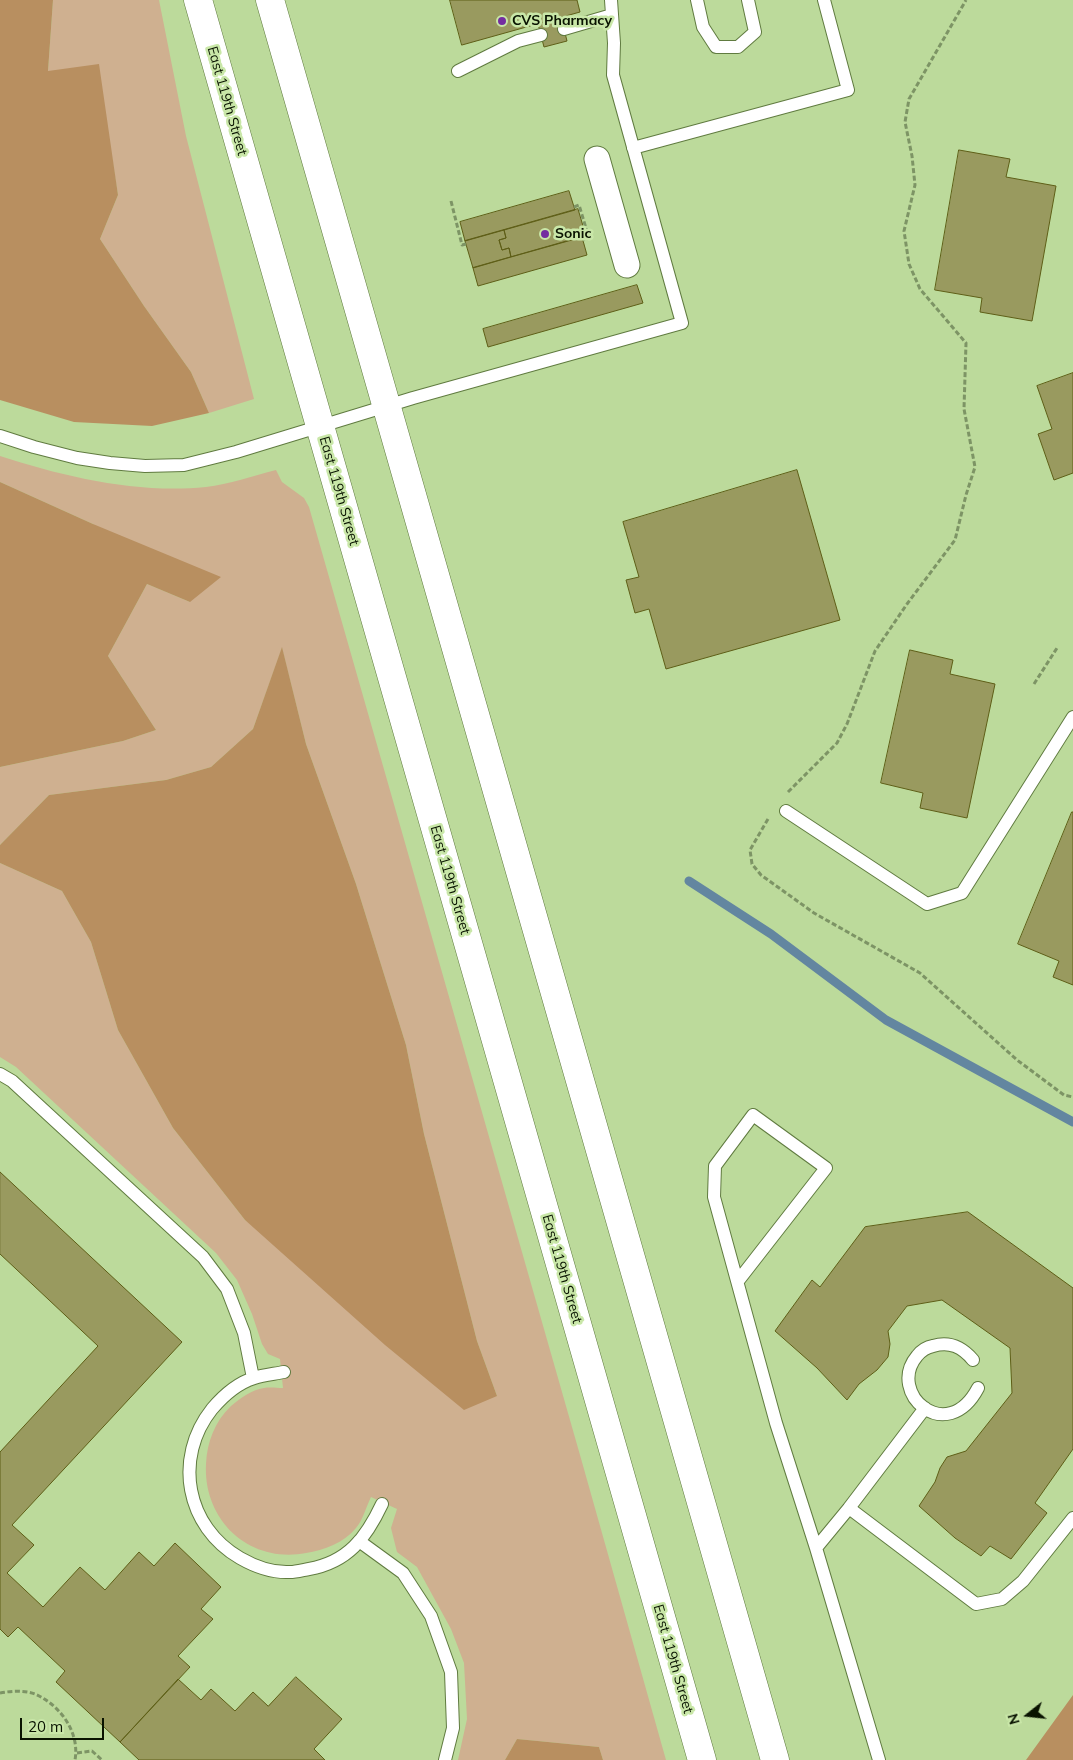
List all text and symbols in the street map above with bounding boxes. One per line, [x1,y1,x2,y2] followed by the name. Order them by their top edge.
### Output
[512,13,612,29] place label: CVS Pharmacy
[496,15,508,27] marker: CVS Pharmacy
[203,45,251,157] street label: East 119th Street
[555,226,591,242] place label: Sonic
[539,228,551,240] marker: Sonic
[315,435,363,547] street label: East 119th Street
[426,824,474,936] street label: East 119th Street
[538,1213,586,1325] street label: East 119th Street
[649,1603,697,1715] street label: East 119th Street
[1003,1690,1053,1740] north arrow
[22,1708,106,1740] scale bar
[1003,1712,1024,1727] text: N
[28,1717,63,1736] text: 20 m

